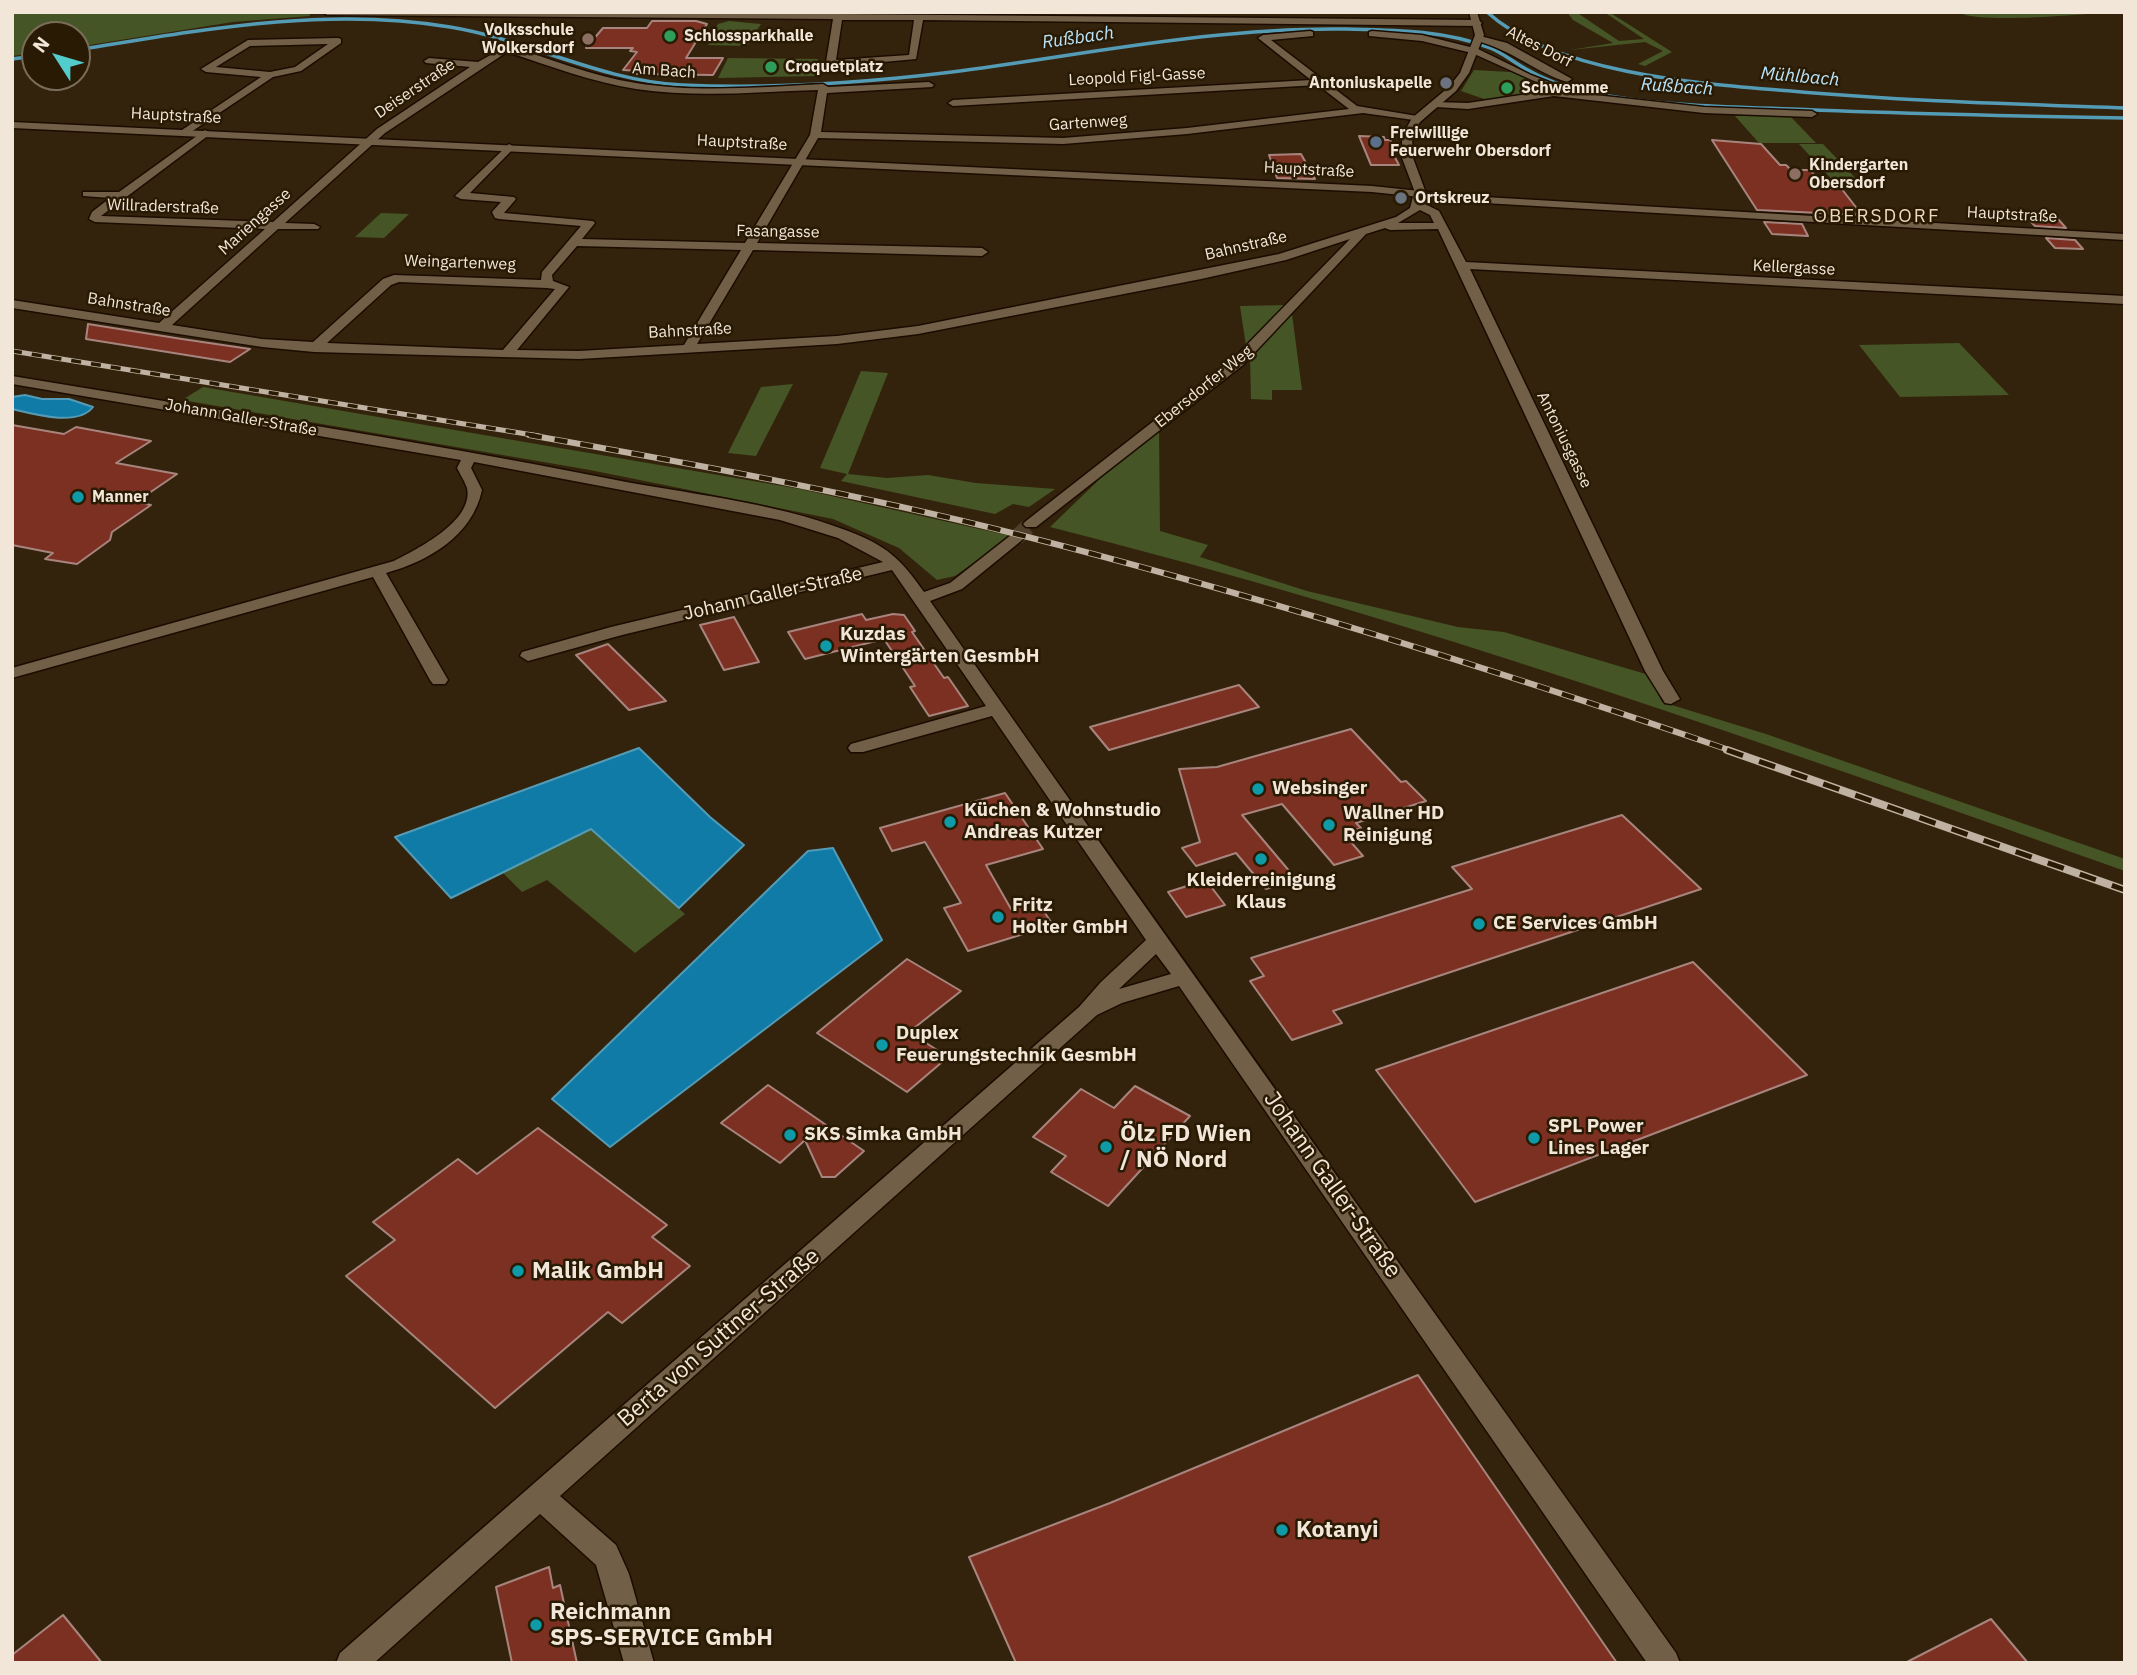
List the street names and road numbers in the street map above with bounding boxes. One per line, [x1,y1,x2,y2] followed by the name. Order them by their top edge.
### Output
[1503,22,1575,72] street label: Altes Dorf
[371,55,459,123] street label: Deiserstraße
[631,59,697,83] street label: Am Bach
[1068,64,1206,90] street label: Leopold Figl-Gasse
[130,104,222,128] street label: Hauptstraße
[1048,111,1128,135] street label: Gartenweg
[696,131,788,155] street label: Hauptstraße
[1263,158,1355,182] street label: Hauptstraße
[215,185,295,259] street label: Mariengasse
[107,195,219,219] street label: Willraderstraße
[1966,203,2058,227] street label: Hauptstraße
[736,222,820,242] street label: Fasangasse
[1203,227,1289,265] street label: Bahnstraße
[404,251,516,275] street label: Weingartenweg
[1752,256,1836,280] street label: Kellergasse
[86,289,172,321] street label: Bahnstraße
[648,319,732,343] street label: Bahnstraße
[1151,342,1257,432] street label: Ebersdorfer Weg
[1532,389,1596,491] street label: Antoniusgasse
[164,395,318,441] street label: Johann Galler-Straße
[682,562,864,626] street label: Johann Galler-Straße
[1257,1087,1407,1283] street label: Johann Galler-Straße
[612,1243,826,1433] street label: Berta von Suttner-Straße

